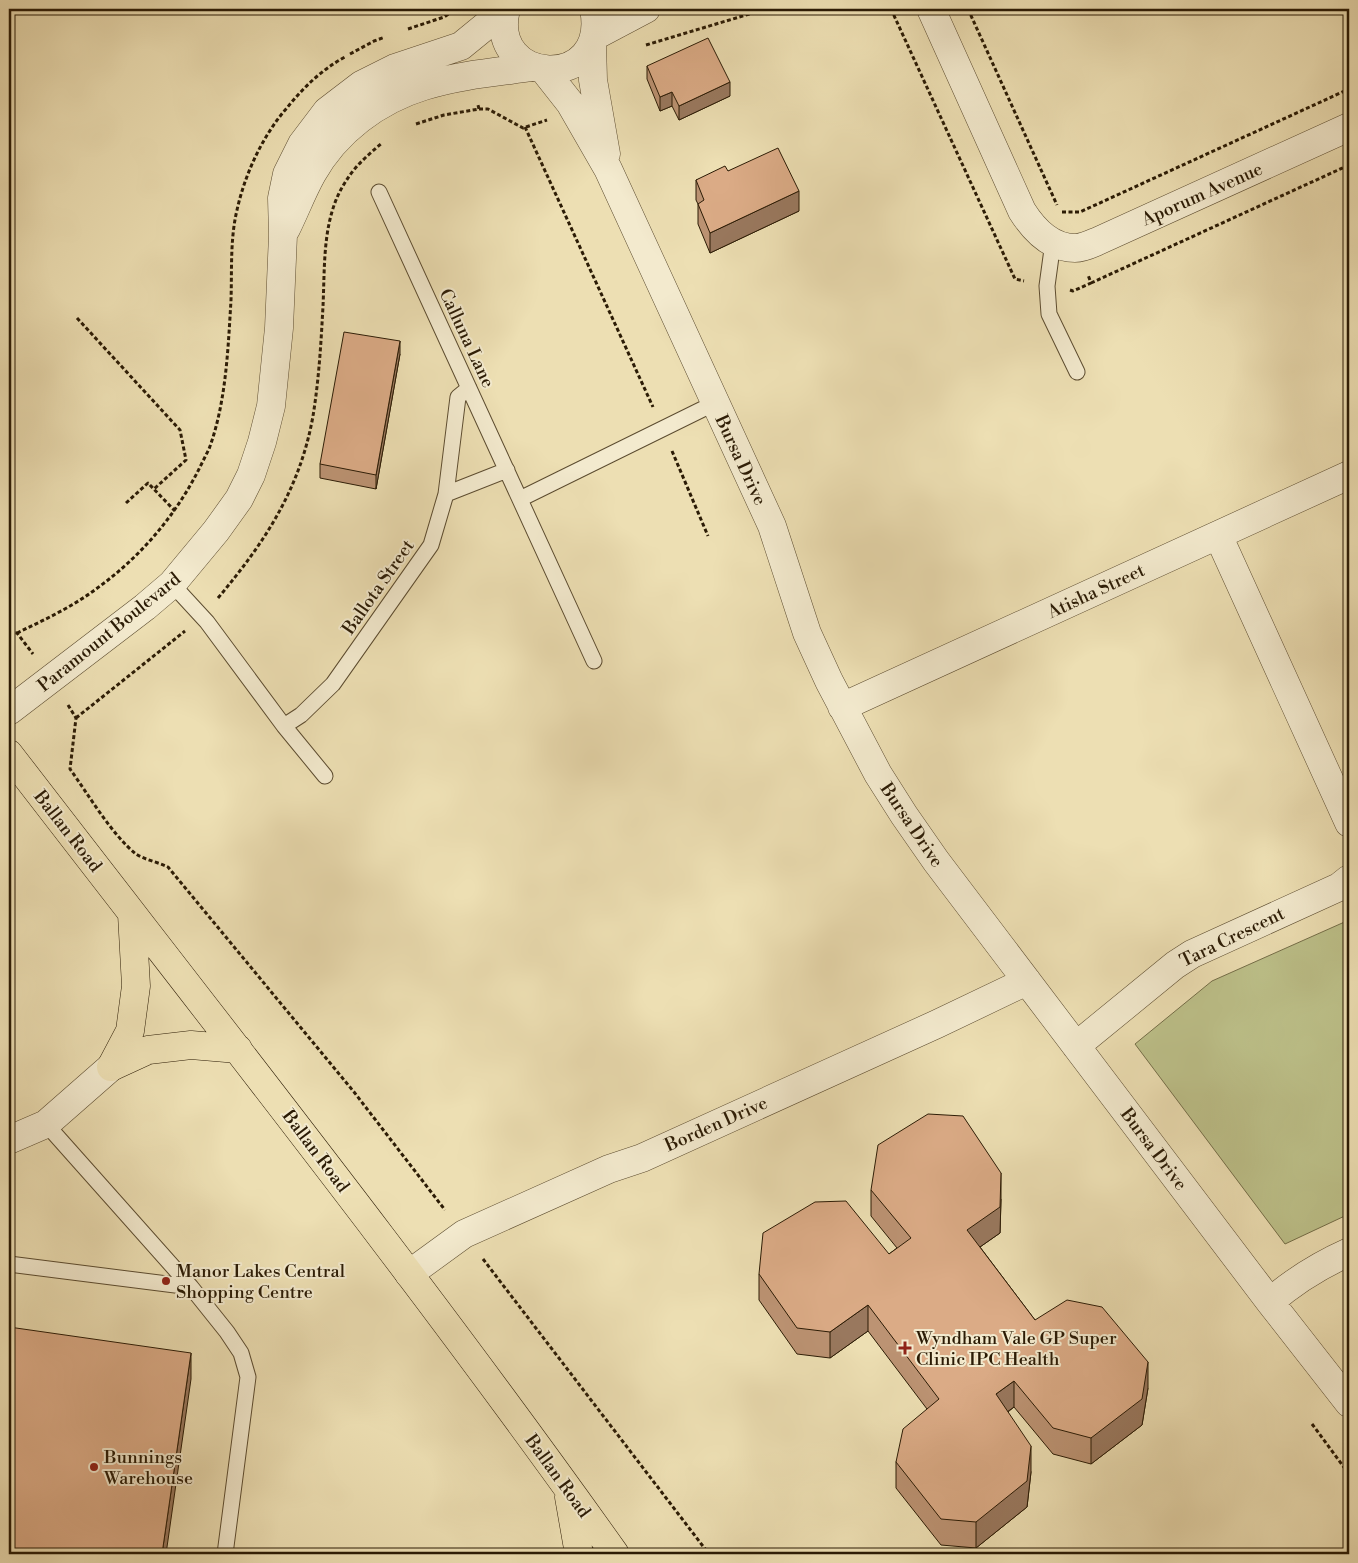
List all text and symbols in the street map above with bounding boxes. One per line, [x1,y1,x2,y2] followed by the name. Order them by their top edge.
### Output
[1137,157,1266,232] street label: Aporum Avenue
[434,285,500,391] street label: Calluna Lane
[709,410,772,509] street label: Bursa Drive
[337,535,420,640] street label: Ballota Street
[1043,559,1149,624] street label: Atisha Street
[33,567,186,697] street label: Paramount Boulevard
[874,778,948,872] street label: Bursa Drive
[28,785,107,877] street label: Ballan Road
[1176,902,1289,973] street label: Tara Crescent
[660,1092,771,1158] street label: Borden Drive
[1115,1103,1192,1195] street label: Bursa Drive
[276,1105,355,1198] street label: Ballan Road
[176,1260,346,1304] place label: Manor Lakes Central Shopping Centre
[160,1275,172,1287] marker: Manor Lakes Central Shopping Centre
[915,1327,1117,1371] place label: Wyndham Vale GP Super Clinic IPC Health
[898,1341,912,1355] marker: Wyndham Vale GP Super Clinic IPC Health
[519,1429,596,1523] street label: Ballan Road
[103,1446,193,1490] place label: Bunnings Warehouse
[88,1461,100,1473] marker: Bunnings Warehouse

